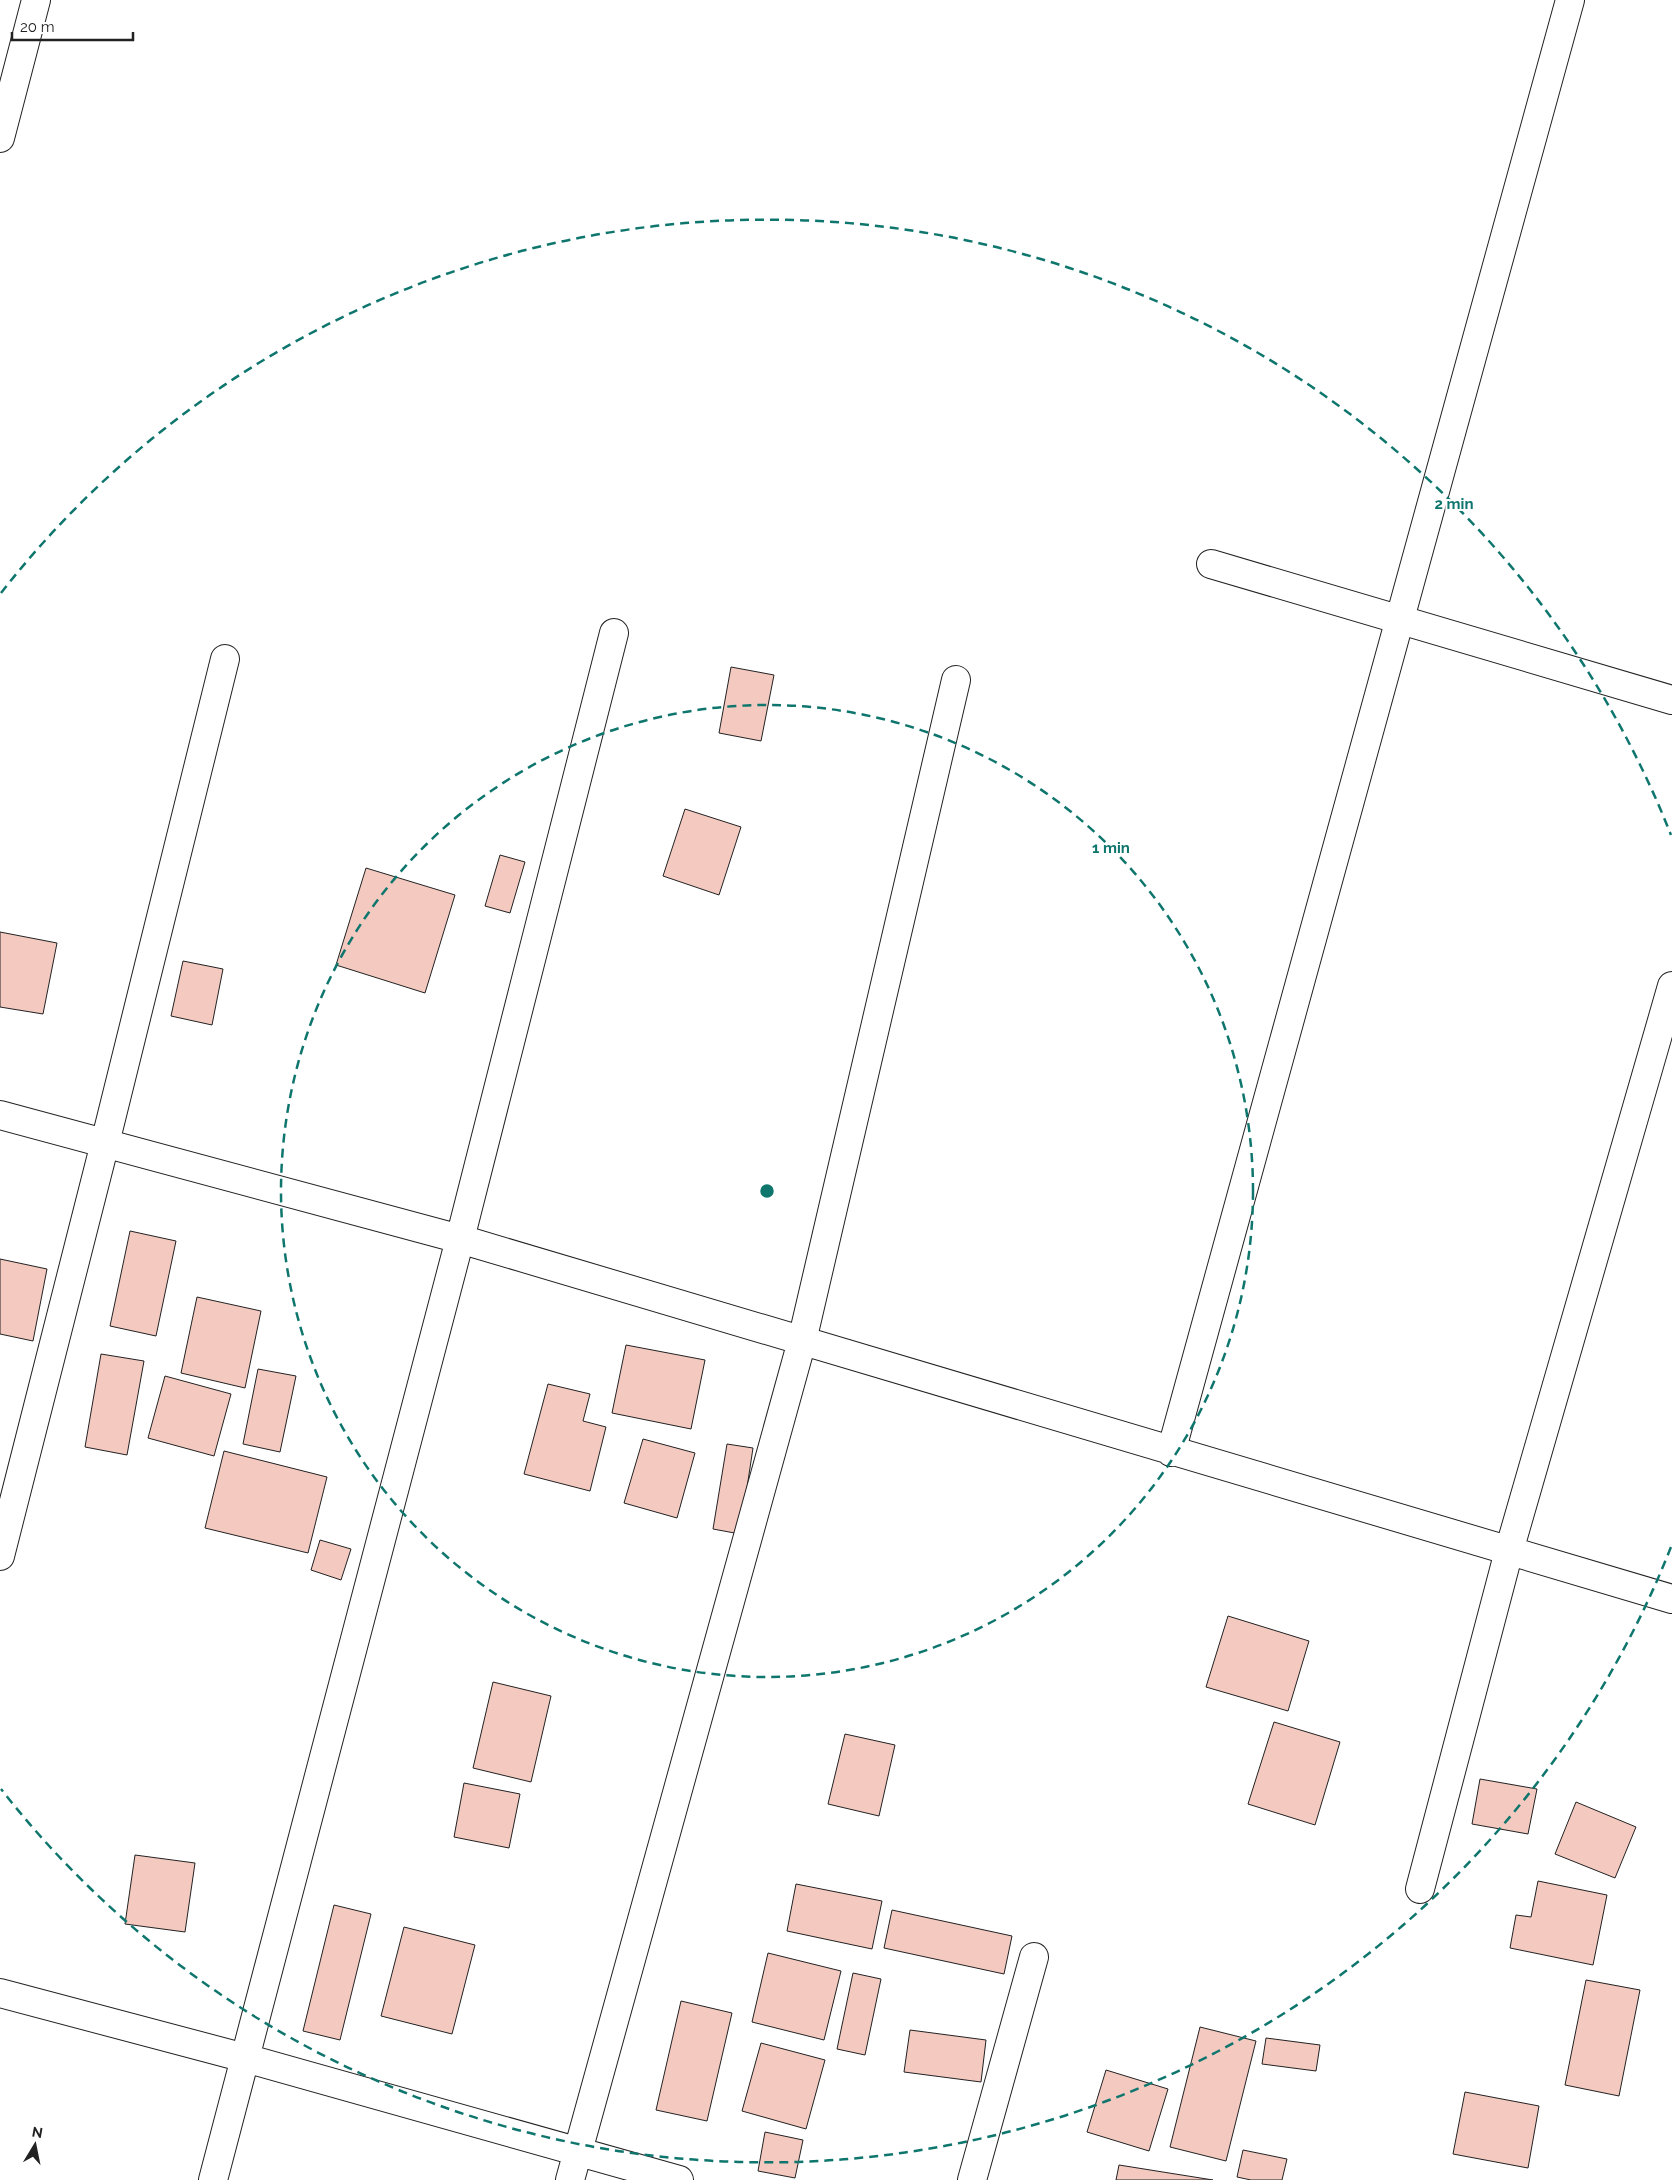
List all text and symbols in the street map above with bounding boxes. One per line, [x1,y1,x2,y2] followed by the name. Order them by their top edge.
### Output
[12,10,134,42] scale bar
[20,18,55,36] text: 20 m
[1435,495,1473,513] text: 2 min
[1092,839,1130,857] text: 1 min
[758,1182,776,1200] centre of rings
[10,2120,60,2170] north arrow
[31,2123,44,2141] text: N

